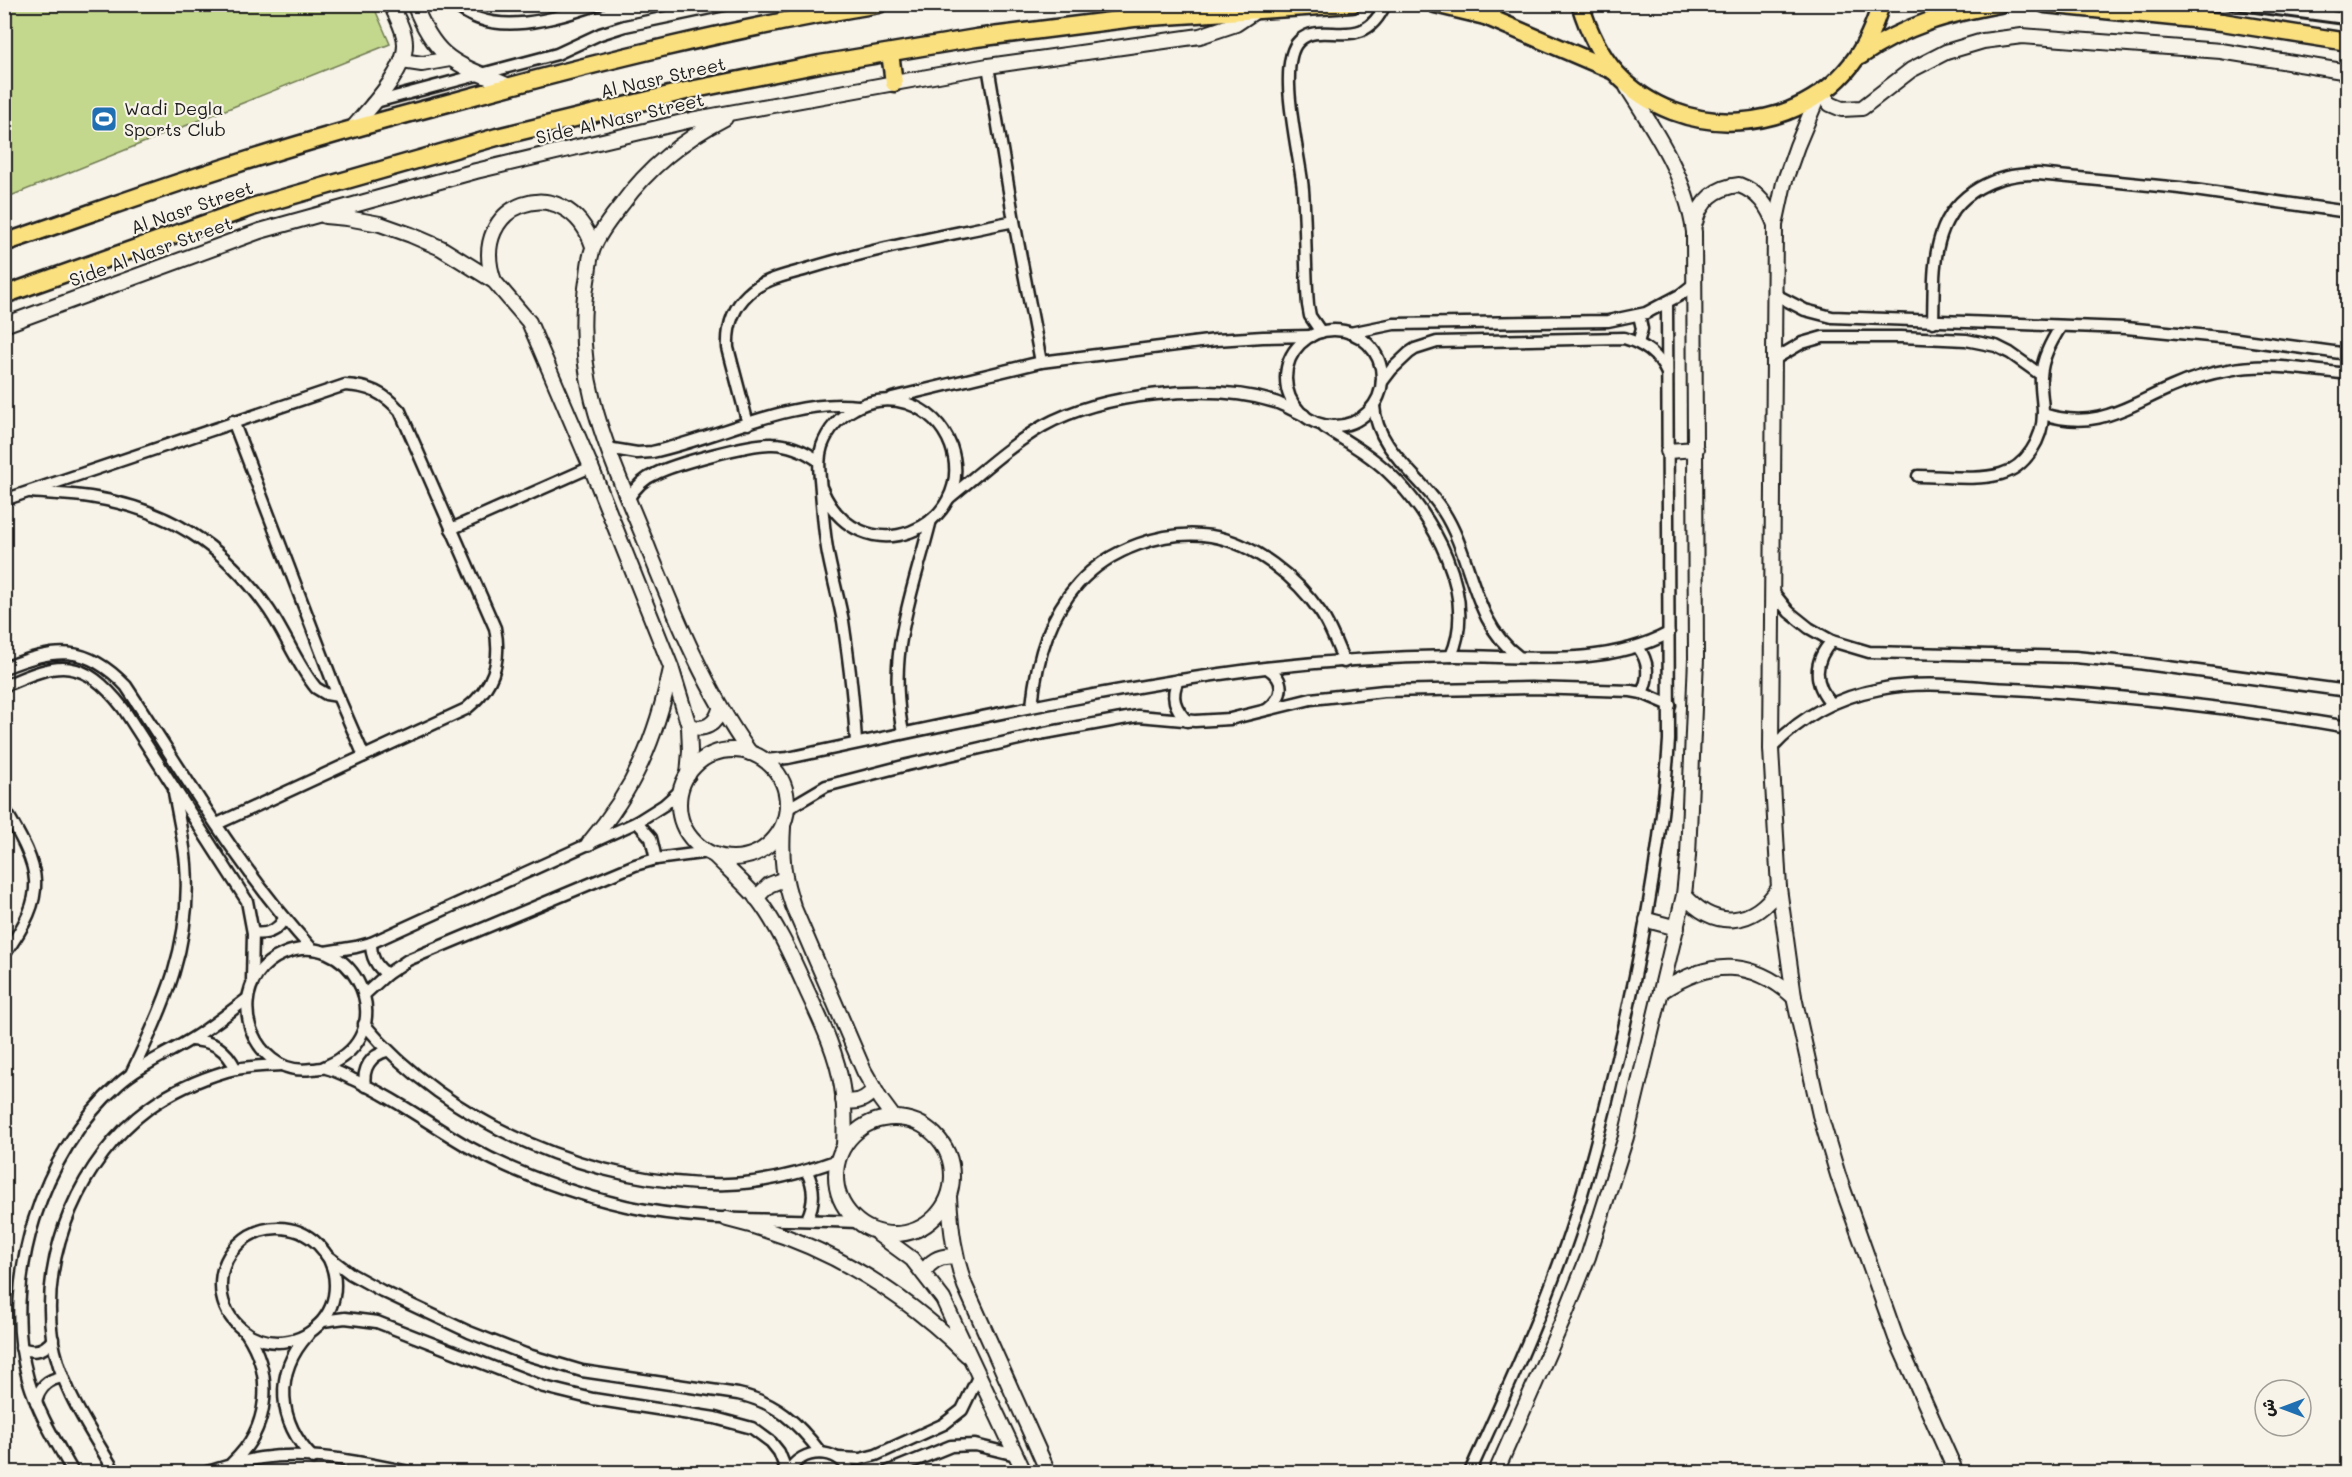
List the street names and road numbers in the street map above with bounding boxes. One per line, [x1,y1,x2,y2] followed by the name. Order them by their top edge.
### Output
[598,51,728,103] street label: Al Nasr Street
[533,87,706,149] street label: Side Al Nasr Street
[127,175,256,239] street label: Al Nasr Street
[66,210,236,292] street label: Side Al Nasr Street

